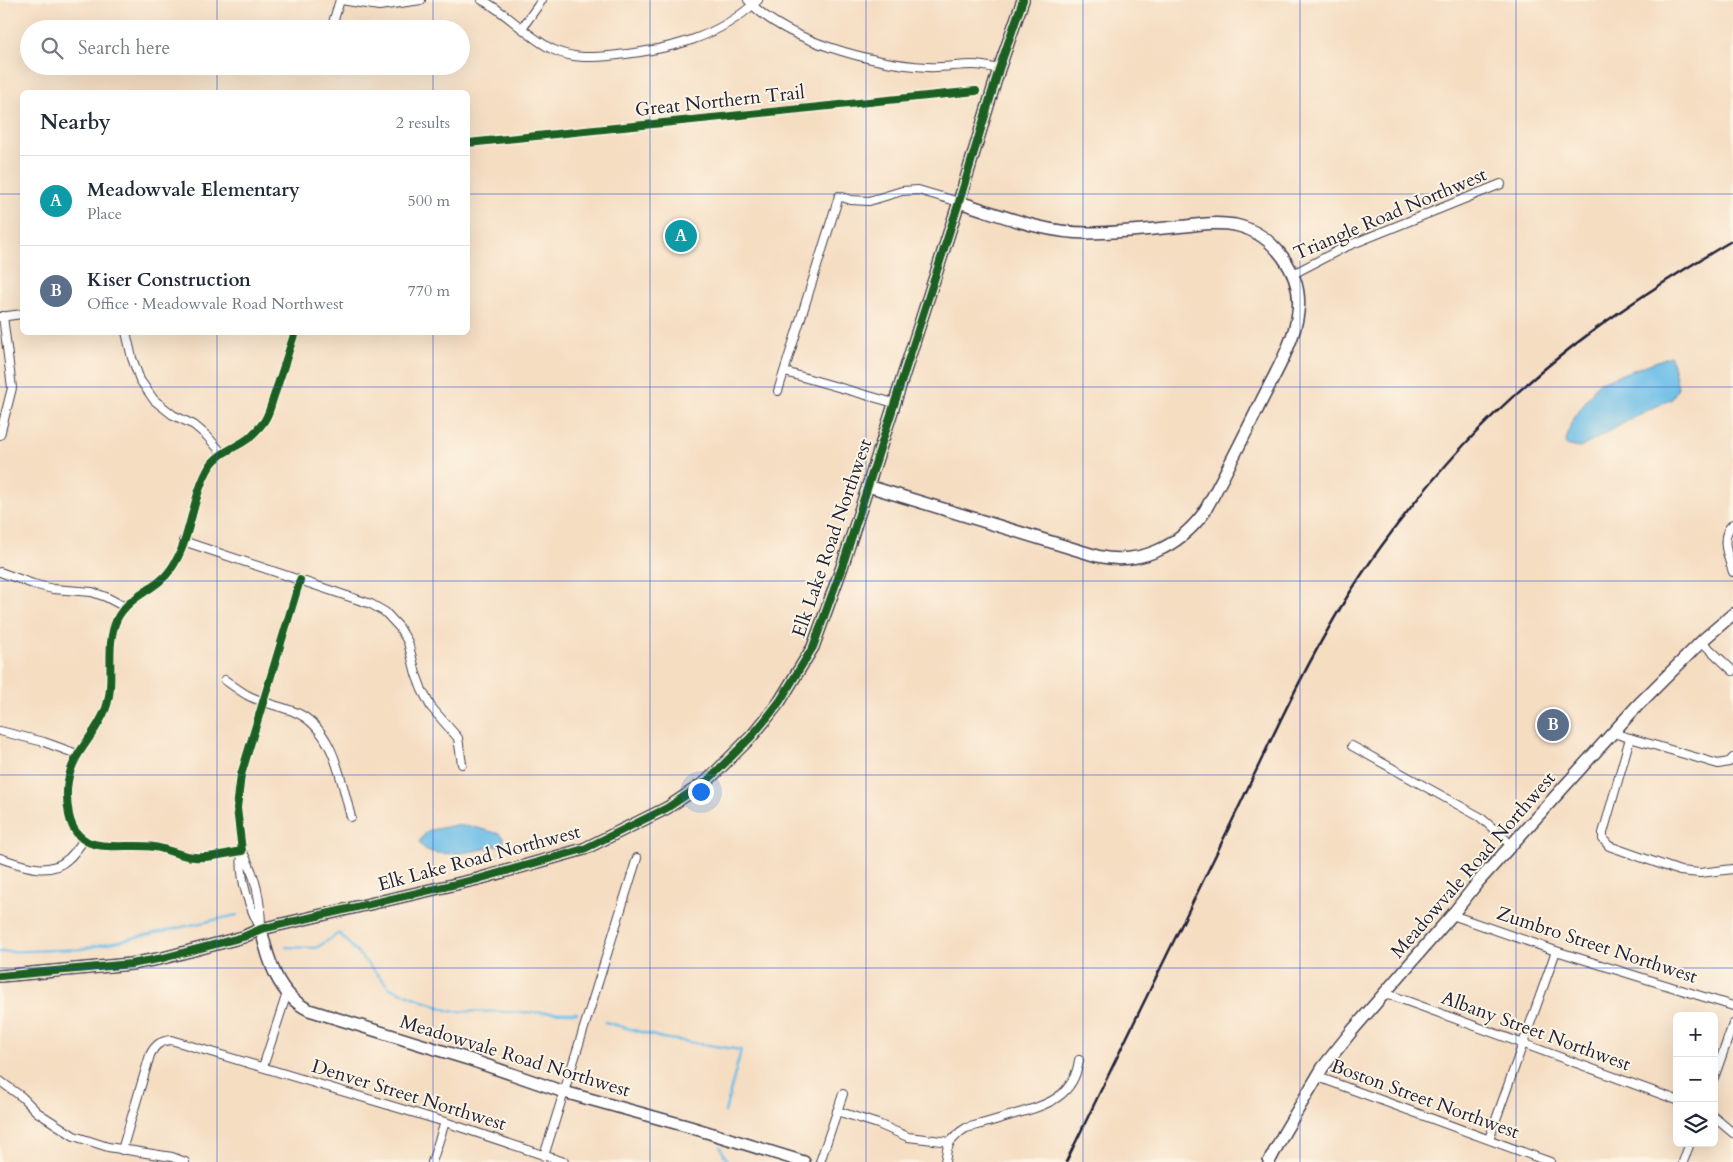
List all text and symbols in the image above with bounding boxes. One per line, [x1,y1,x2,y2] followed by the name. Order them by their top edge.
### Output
[20,20,470,75] search box
[38,34,66,62] icon: search
[78,35,170,61] text: Search here
[634,79,806,123] street label: Great Northern Trail
[40,108,111,137] text: Nearby
[396,112,450,134] text: 2 results
[1289,162,1491,266] street label: Triangle Road Northwest
[87,177,300,203] text: Meadowvale Elementary
[50,190,62,212] text: A
[408,190,450,212] text: 500 m
[87,203,122,225] text: Place
[665,217,697,255] pin: A
[87,267,251,293] text: Kiser Construction
[50,280,62,302] text: B
[408,280,450,302] text: 770 m
[87,293,344,315] text: Office · Meadowvale Road Northwest
[786,435,878,641] street label: Elk Lake Road Northwest
[1537,706,1569,744] pin: B
[1385,766,1561,964] street label: Meadowvale Road Northwest
[688,779,714,805] your location
[375,818,583,898] street label: Elk Lake Road Northwest
[1493,900,1701,990] street label: Zumbro Street Northwest
[1438,985,1634,1077] street label: Albany Street Northwest
[397,1009,633,1103] street label: Meadowvale Road Northwest
[1673,1012,1718,1147] map controls
[1673,1012,1718,1057] button: +
[309,1053,509,1137] street label: Denver Street Northwest
[1327,1053,1523,1145] street label: Boston Street Northwest
[1673,1057,1718,1102] button: −
[1673,1102,1718,1147] button: layers

